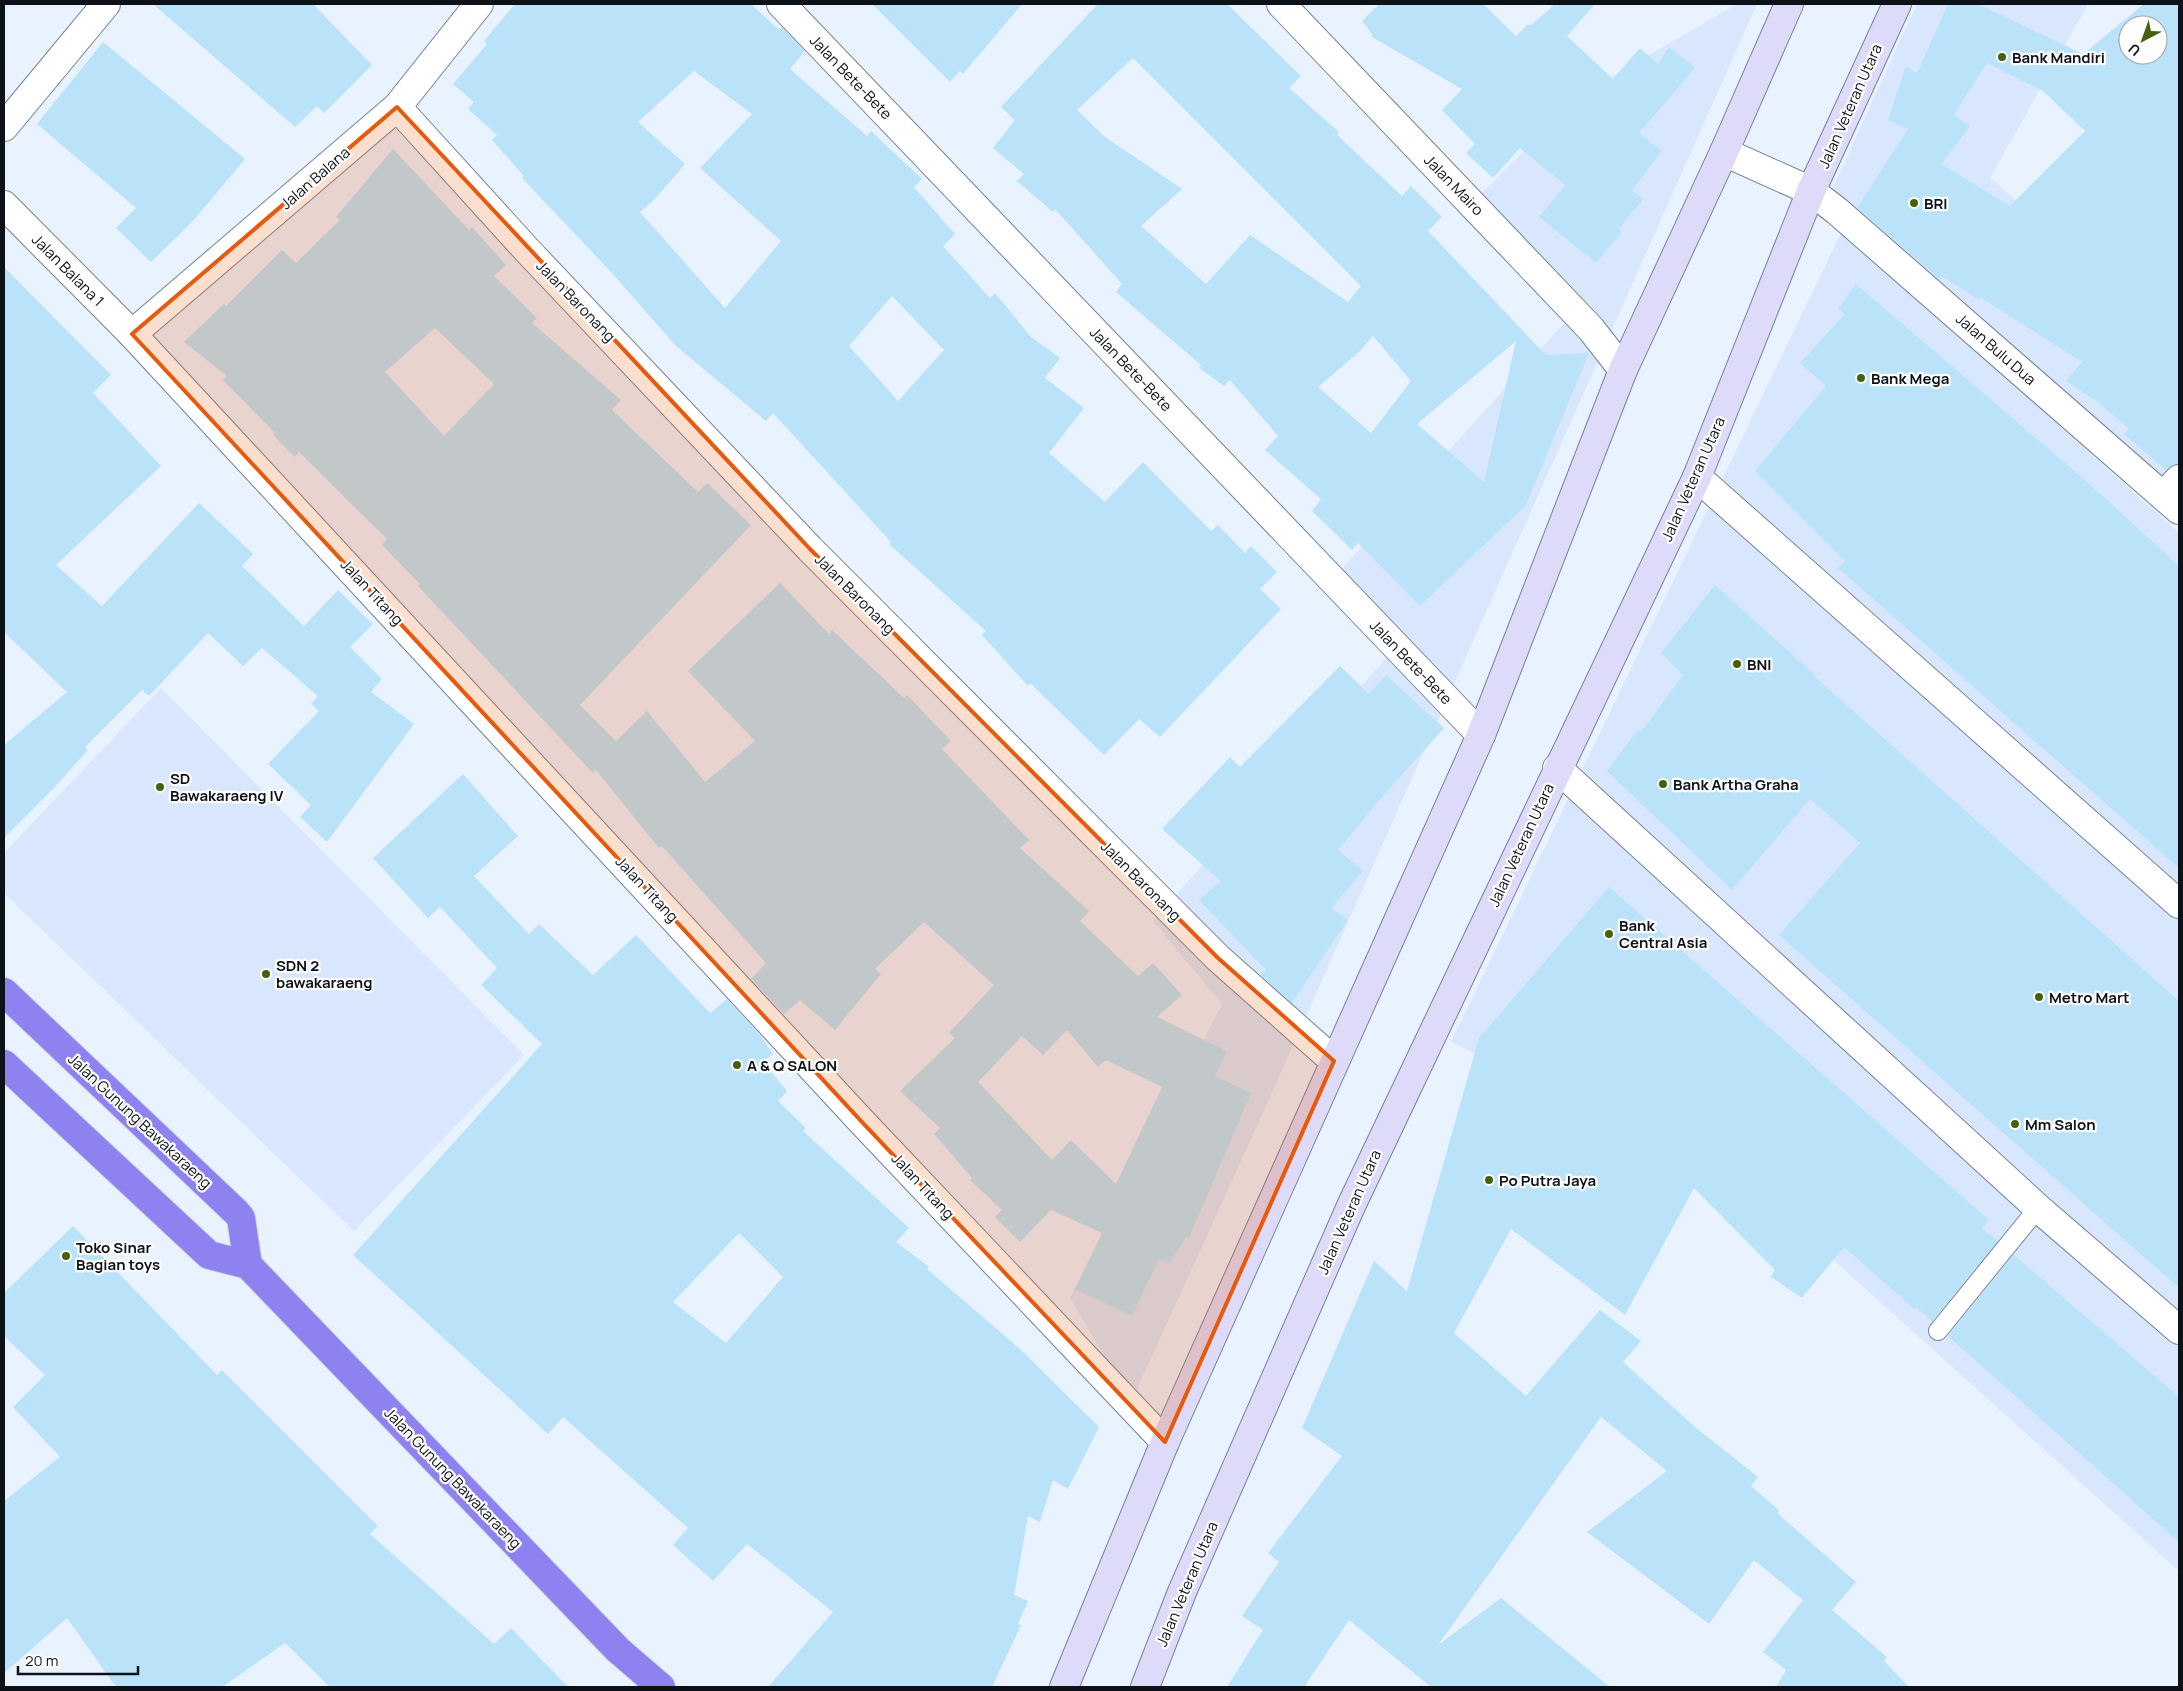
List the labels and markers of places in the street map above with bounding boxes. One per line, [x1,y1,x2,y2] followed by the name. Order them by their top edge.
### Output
[2012,47,2105,68] place label: Bank Mandiri
[1996,51,2008,63] marker: Bank Mandiri
[1924,193,1948,214] place label: BRI
[1908,197,1920,209] marker: BRI
[1871,368,1949,389] place label: Bank Mega
[1855,372,1867,384] marker: Bank Mega
[1747,654,1771,675] place label: BNI
[1731,658,1743,670] marker: BNI
[170,768,284,806] place label: SD Bawakaraeng IV
[1673,774,1799,795] place label: Bank Artha Graha
[1657,778,1669,790] marker: Bank Artha Graha
[154,781,166,793] marker: SD Bawakaraeng IV
[1619,915,1707,953] place label: Bank Central Asia
[1603,928,1615,940] marker: Bank Central Asia
[276,955,372,993] place label: SDN 2 bawakaraeng
[260,968,272,980] marker: SDN 2 bawakaraeng
[2049,987,2129,1008] place label: Metro Mart
[2033,991,2045,1003] marker: Metro Mart
[747,1055,837,1076] place label: A & Q SALON
[731,1059,743,1071] marker: A & Q SALON
[2025,1114,2096,1135] place label: Mm Salon
[2009,1118,2021,1130] marker: Mm Salon
[1499,1170,1596,1191] place label: Po Putra Jaya
[1483,1174,1495,1186] marker: Po Putra Jaya
[76,1237,160,1275] place label: Toko Sinar Bagian toys
[60,1250,72,1262] marker: Toko Sinar Bagian toys

